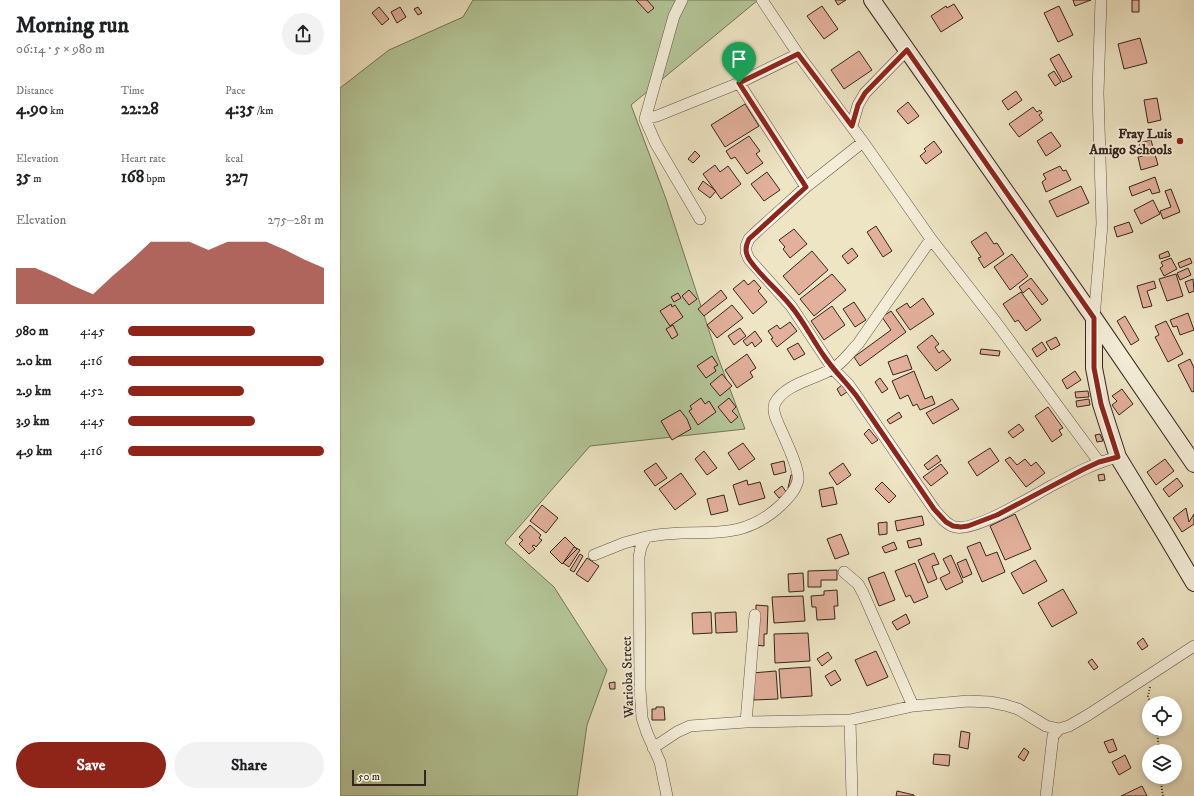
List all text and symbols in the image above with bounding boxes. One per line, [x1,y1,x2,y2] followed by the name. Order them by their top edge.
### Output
[16,12,129,39] text: Morning run
[282,13,324,55] button: share
[16,41,105,57] text: 06:14 · 5 × 980 m
[722,42,756,83] pin
[728,48,750,70] icon: arrive
[16,84,54,98] text: Distance
[121,84,145,98] text: Time
[225,84,246,98] text: Pace
[16,98,48,120] text: 4.90
[121,98,159,120] text: 22:28
[225,98,254,120] text: 4:35
[48,104,64,118] text: km
[254,104,273,118] text: /km
[1088,125,1172,159] place label: Fray Luis Amigo Schools
[1175,136,1185,146] marker: Fray Luis Amigo Schools
[16,152,59,166] text: Elevation
[121,152,166,166] text: Heart rate
[225,152,243,166] text: kcal
[16,166,31,188] text: 35
[121,166,144,188] text: 168
[225,166,249,188] text: 327
[31,172,41,186] text: m
[144,172,166,186] text: bpm
[16,212,66,228] text: Elevation
[268,212,324,228] text: 275–281 m
[16,323,49,339] text: 980 m
[80,323,105,339] text: 4:45
[16,353,52,369] text: 2.0 km
[80,353,102,369] text: 4:16
[16,383,51,399] text: 2.9 km
[80,383,104,399] text: 4:52
[16,413,49,429] text: 3.9 km
[80,413,105,429] text: 4:45
[16,443,52,459] text: 4.9 km
[80,443,102,459] text: 4:16
[618,635,638,719] street label: Warioba Street
[1142,696,1182,784] map controls
[1142,696,1182,736] button: locate
[16,742,166,788] button: Save
[174,742,324,788] button: Share
[1142,744,1182,784] button: layers
[352,768,426,787] scale bar
[358,770,380,784] text: 50 m

